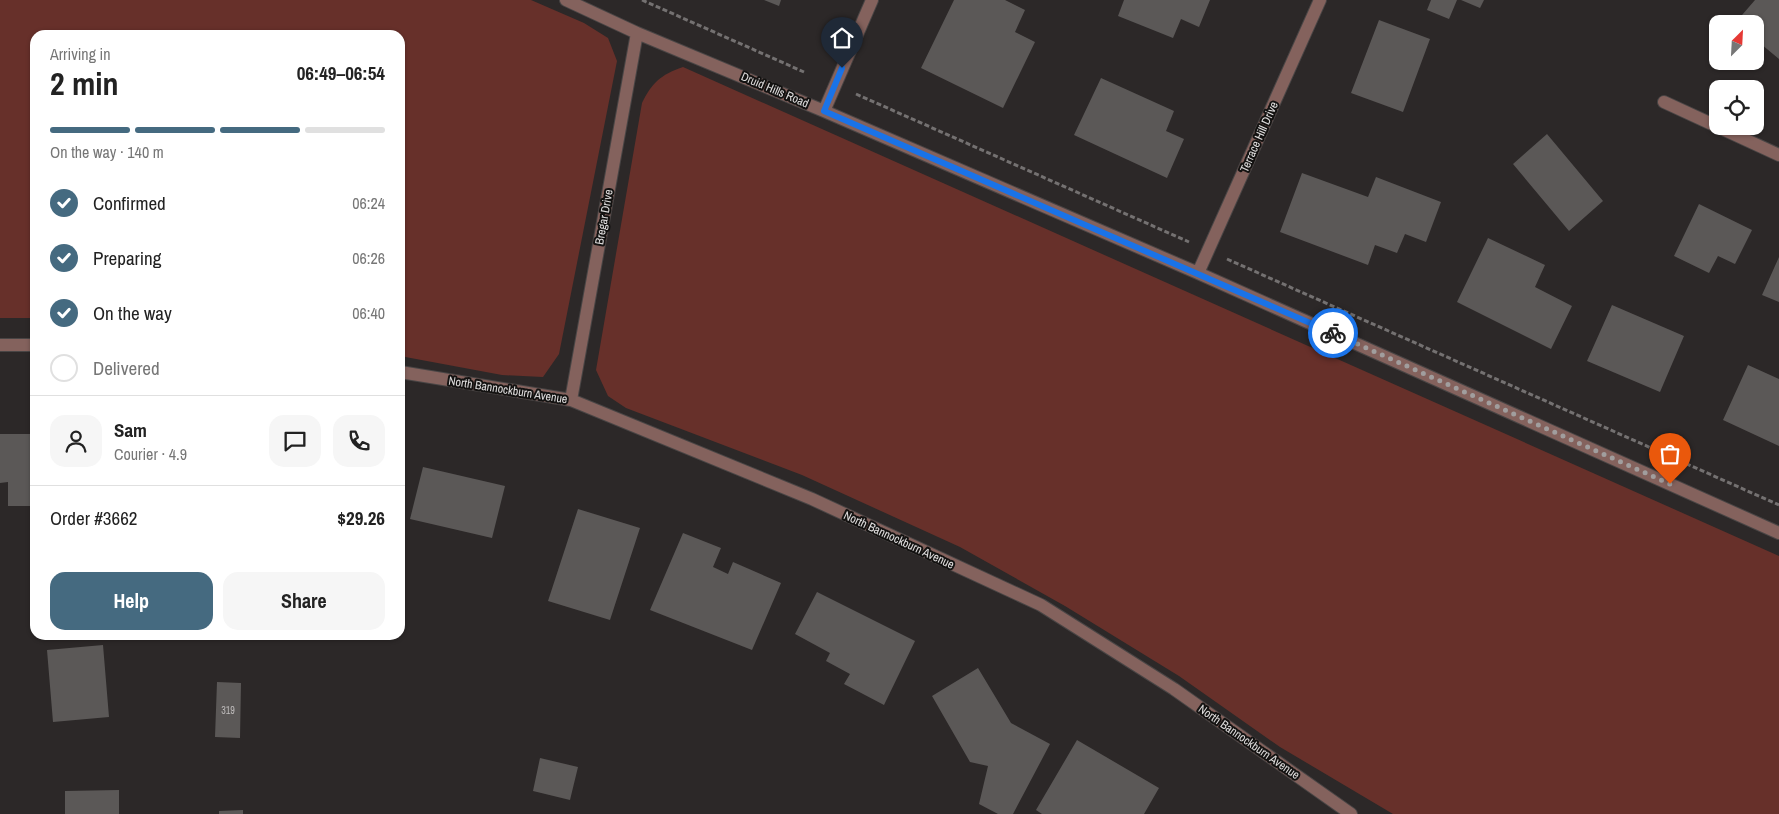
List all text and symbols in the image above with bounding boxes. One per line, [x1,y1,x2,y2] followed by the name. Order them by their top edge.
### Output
[1709,15,1764,70] north arrow
[1709,15,1764,135] map controls
[821,17,863,68] pin
[828,24,856,52] icon: home
[50,43,111,65] text: Arriving in
[297,60,385,86] text: 06:49–06:54
[50,62,119,105] text: 2 min
[739,69,811,111] street label: Druid Hills Road
[1709,80,1764,135] button: locate
[1236,99,1282,175] street label: Terrace Hill Drive
[50,141,164,163] text: On the way · 140 m
[591,188,617,246] street label: Bregar Drive
[50,189,78,217] icon: check
[93,190,166,216] text: Confirmed
[352,192,385,214] text: 06:24
[50,244,78,272] icon: check
[93,245,161,271] text: Preparing
[352,247,385,269] text: 06:26
[50,299,78,327] icon: check
[93,300,172,326] text: On the way
[352,302,385,324] text: 06:40
[1308,308,1358,358] courier
[1319,319,1347,347] icon: bike
[93,355,160,381] text: Delivered
[447,373,569,407] street label: North Bannockburn Avenue
[50,415,102,467] button: person
[269,415,321,467] button: chat
[333,415,385,467] button: phone
[114,417,147,443] text: Sam
[1649,433,1691,484] pin
[1656,440,1684,468] icon: bag
[114,443,187,465] text: Courier · 4.9
[50,505,137,531] text: Order #3662
[337,505,385,531] text: $29.26
[841,507,957,573] street label: North Bannockburn Avenue
[50,572,213,630] button: Help
[223,572,385,630] button: Share
[1195,701,1303,783] street label: North Bannockburn Avenue
[221,704,235,717] house number: 319

